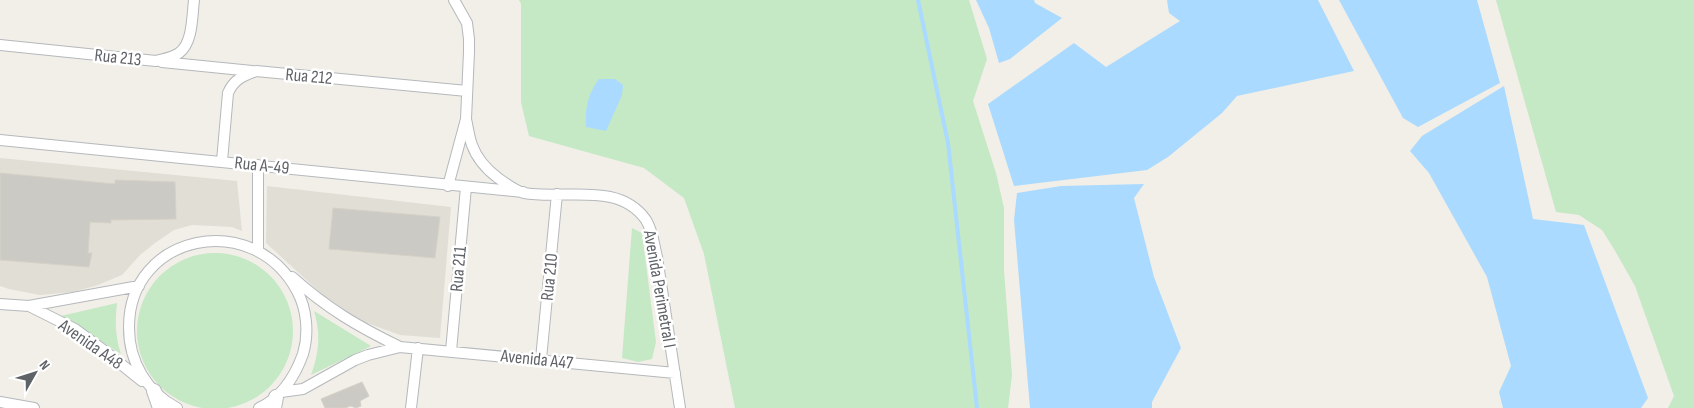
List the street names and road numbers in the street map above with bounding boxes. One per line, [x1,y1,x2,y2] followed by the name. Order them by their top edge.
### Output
[94,45,142,70] street label: Rua 213
[285,64,333,89] street label: Rua 212
[233,152,290,179] street label: Rua A-49
[639,228,680,350] street label: Avenida Perimetral I
[446,245,471,293] street label: Rua 211
[537,252,562,302] street label: Rua 210
[54,314,127,374] street label: Avenida A48
[499,345,575,374] street label: Avenida A47

